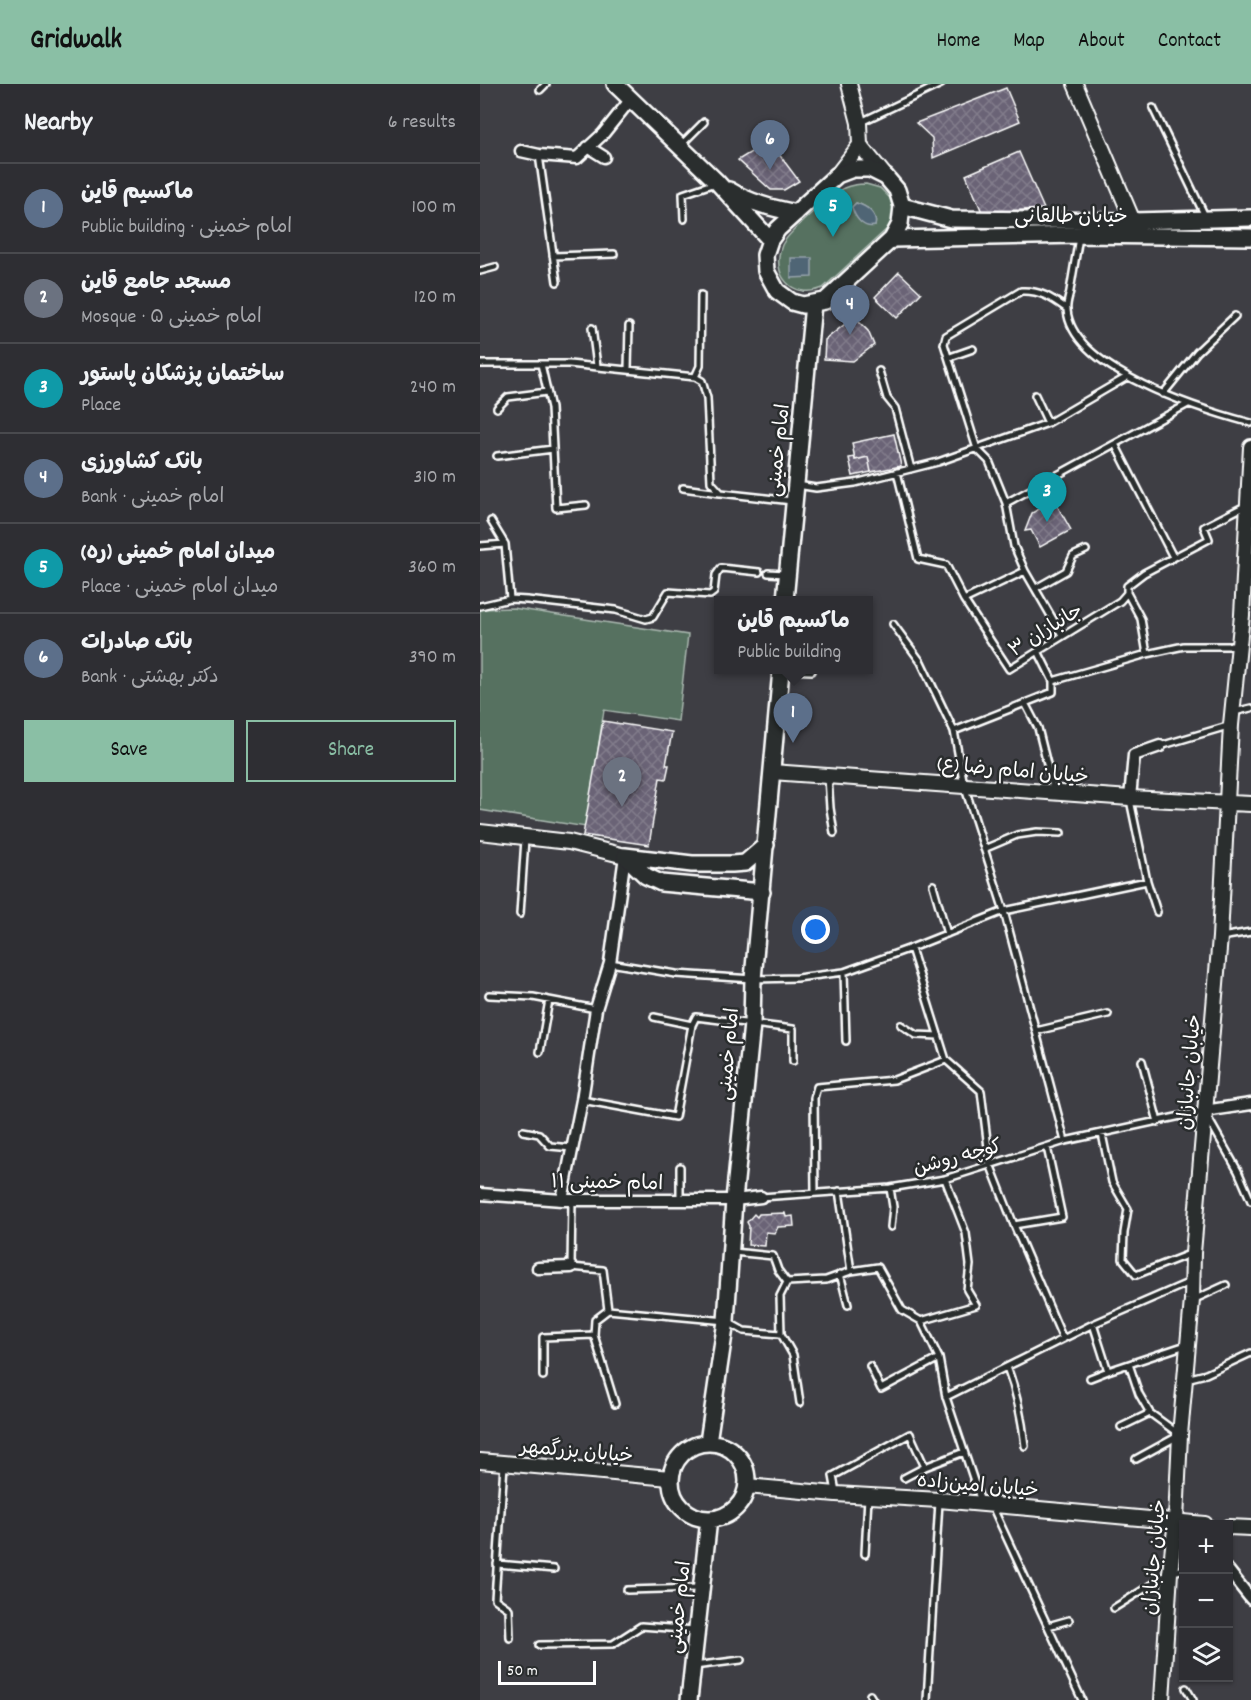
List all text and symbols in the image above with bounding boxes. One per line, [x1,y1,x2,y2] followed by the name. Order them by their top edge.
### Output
[30,22,122,62] text: Gridwalk
[936,27,980,57] text: Home
[1013,27,1045,57] text: Map
[1078,27,1125,57] text: About
[1158,27,1221,57] text: Contact
[24,105,92,142] text: Nearby
[388,109,456,137] text: 6 results
[750,120,790,170] pin: 6
[81,178,194,209] text: ماکسیم قاین
[814,188,852,237] pin: 5
[41,194,46,222] text: 1
[412,194,456,222] text: 100 m
[1014,204,1128,232] street label: خیابان طالقانی
[81,214,292,242] text: Public building · امام خمینی
[81,268,231,299] text: مسجد جامع قاین
[39,284,48,312] text: 2
[414,284,456,312] text: 120 m
[830,286,869,335] pin: 4
[81,304,262,332] text: Mosque · امام خمینی ۵
[81,360,284,391] text: ساختمان پزشکان پاستور
[39,374,48,402] text: 3
[410,374,456,402] text: 240 m
[81,392,121,420] text: Place
[761,402,799,498] street label: امام خمینی
[81,448,203,479] text: بانک کشاورزی
[39,464,48,492] text: 4
[414,464,456,492] text: 310 m
[1028,472,1066,522] pin: 3
[81,484,224,512] text: Bank · امام خمینی
[81,538,275,569] text: میدان امام خمینی (ره)
[39,554,48,582] text: 5
[408,554,456,582] text: 360 m
[81,574,278,602] text: Place · میدان امام خمینی
[714,596,873,674] popup
[1004,598,1089,665] street label: جانبازان ۳
[737,607,850,638] text: ماکسیم قاین
[81,628,193,659] text: بانک صادرات
[737,639,841,667] text: Public building
[39,644,48,672] text: 6
[409,644,456,672] text: 390 m
[81,664,219,692] text: Bank · دکتر بهشتی
[774,694,812,743] pin: 1
[24,720,234,782] button: Save
[246,720,456,782] button: Share
[936,751,1090,793] street label: خیابان امام رضا (ع)
[602,758,642,807] pin: 2
[801,915,830,944] your location
[712,1007,748,1102] street label: امام خمینی
[1172,1013,1210,1131] street label: خیابان جانبازان
[910,1134,1005,1184] street label: کوچه روشن
[550,1169,663,1199] street label: امام خمینی ۱۱
[517,1434,634,1472] street label: خیابان بزرگمهر
[916,1468,1040,1506] street label: خیابان امین‌زاده
[1137,1498,1175,1616] street label: خیابان جانبازان
[1179,1520,1233,1682] map controls
[1179,1520,1233,1574] button: +
[662,1559,700,1655] street label: امام خمینی
[1179,1574,1233,1628] button: −
[1179,1628,1233,1682] button: layers
[498,1658,596,1686] scale bar
[507,1660,538,1683] text: 50 m

